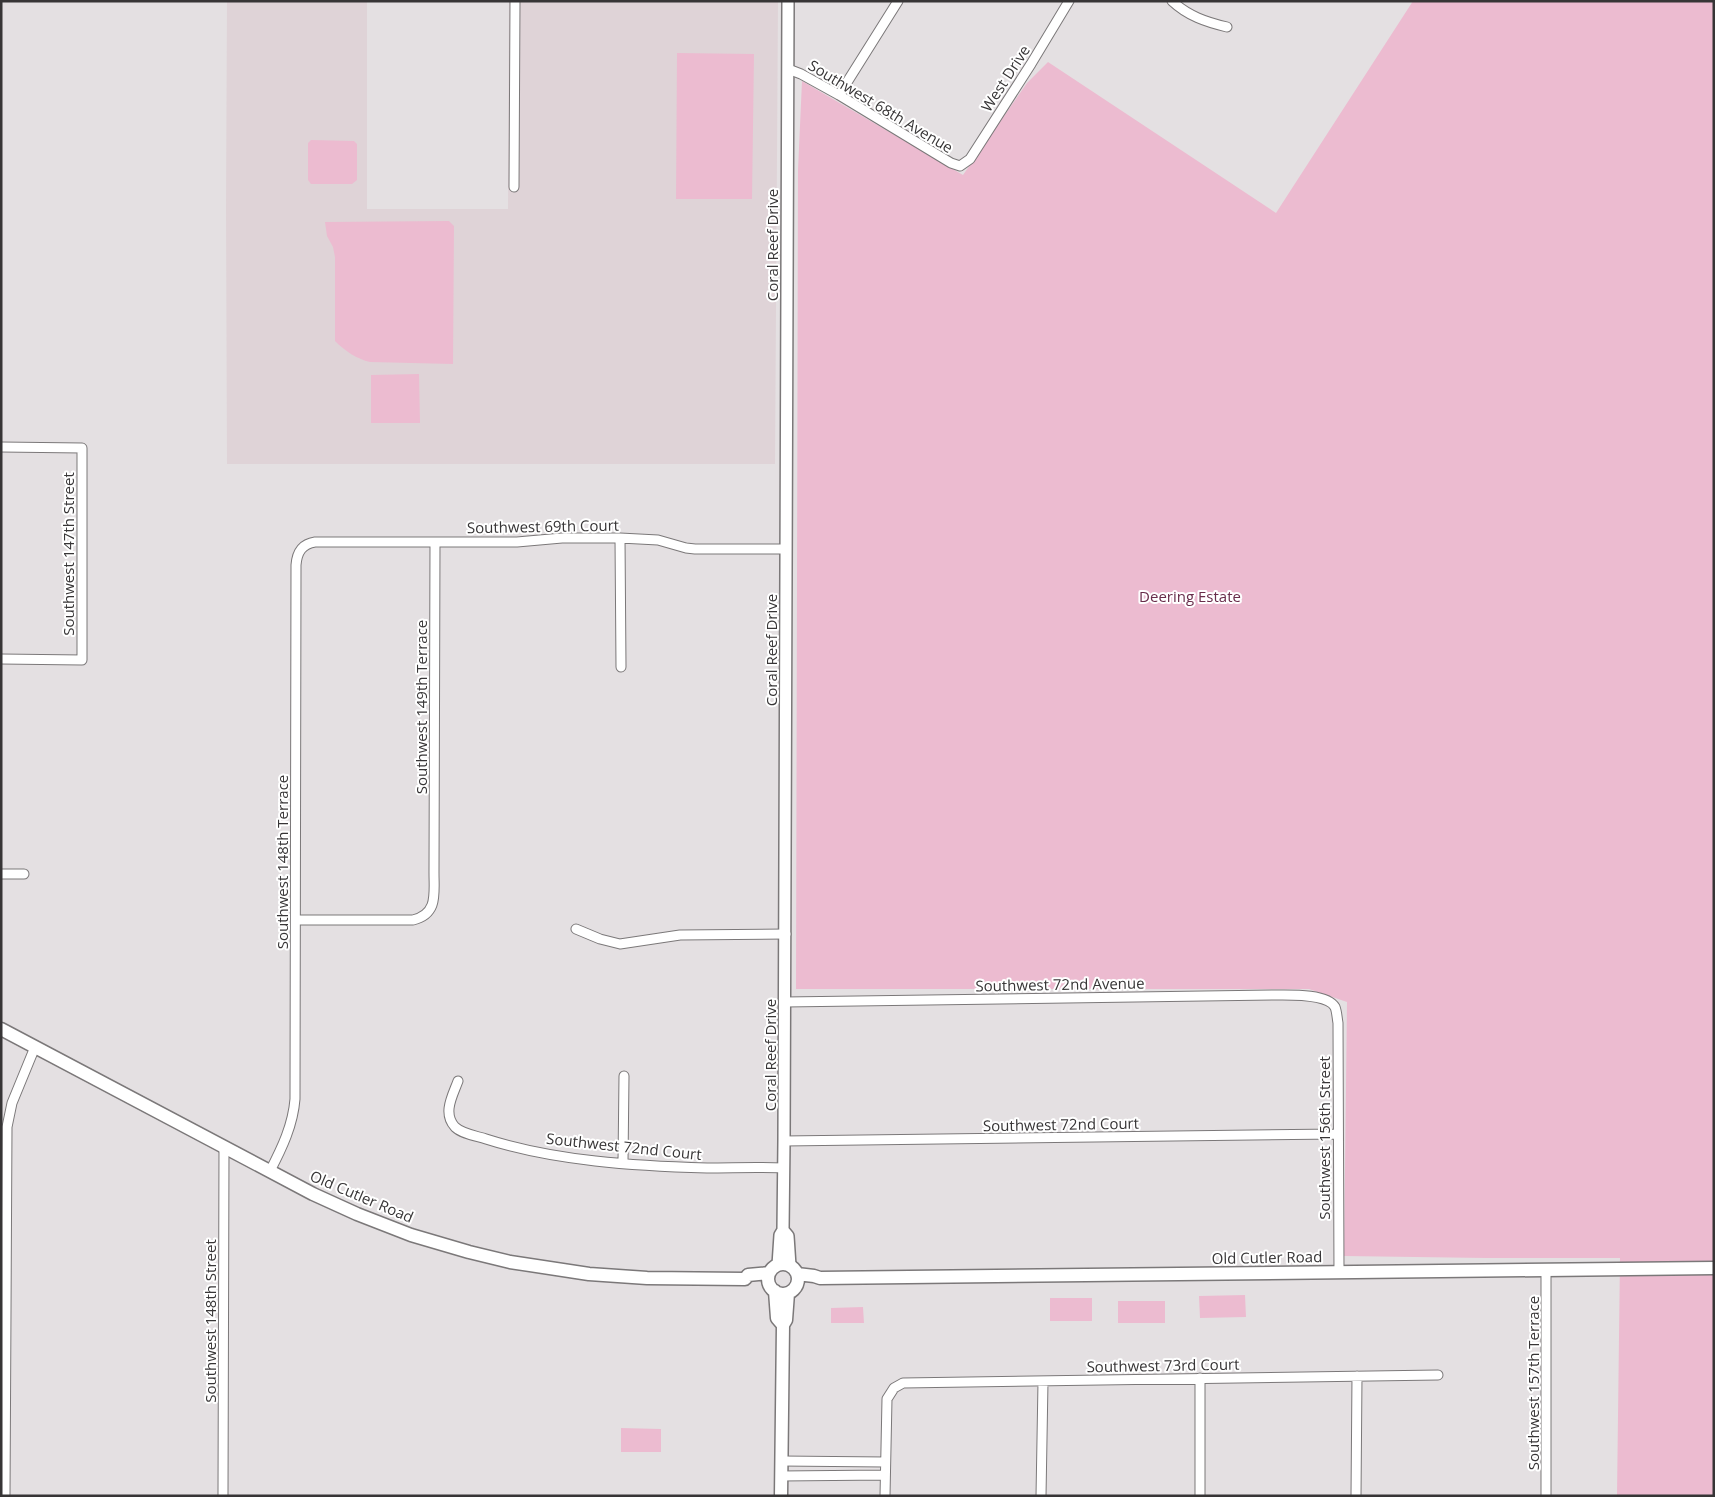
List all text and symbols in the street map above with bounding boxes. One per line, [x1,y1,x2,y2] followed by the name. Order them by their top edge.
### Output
[976,41,1034,115] street label: West Drive
[805,55,957,157] street label: Southwest 68th Avenue
[762,189,782,301] street label: Coral Reef Drive
[58,472,78,636] street label: Southwest 147th Street
[467,515,619,537] street label: Southwest 69th Court
[1139,586,1241,606] park label: Deering Estate
[761,594,781,706] street label: Coral Reef Drive
[411,620,431,794] street label: Southwest 149th Terrace
[272,775,292,949] street label: Southwest 148th Terrace
[975,973,1145,995] street label: Southwest 72nd Avenue
[760,999,780,1111] street label: Coral Reef Drive
[1314,1056,1334,1220] street label: Southwest 156th Street
[983,1113,1139,1135] street label: Southwest 72nd Court
[545,1128,703,1164] street label: Southwest 72nd Court
[307,1165,417,1227] street label: Old Cutler Road
[200,1239,220,1403] street label: Southwest 148th Street
[1212,1246,1322,1268] street label: Old Cutler Road
[1523,1296,1543,1470] street label: Southwest 157th Terrace
[1086,1354,1240,1376] street label: Southwest 73rd Court

